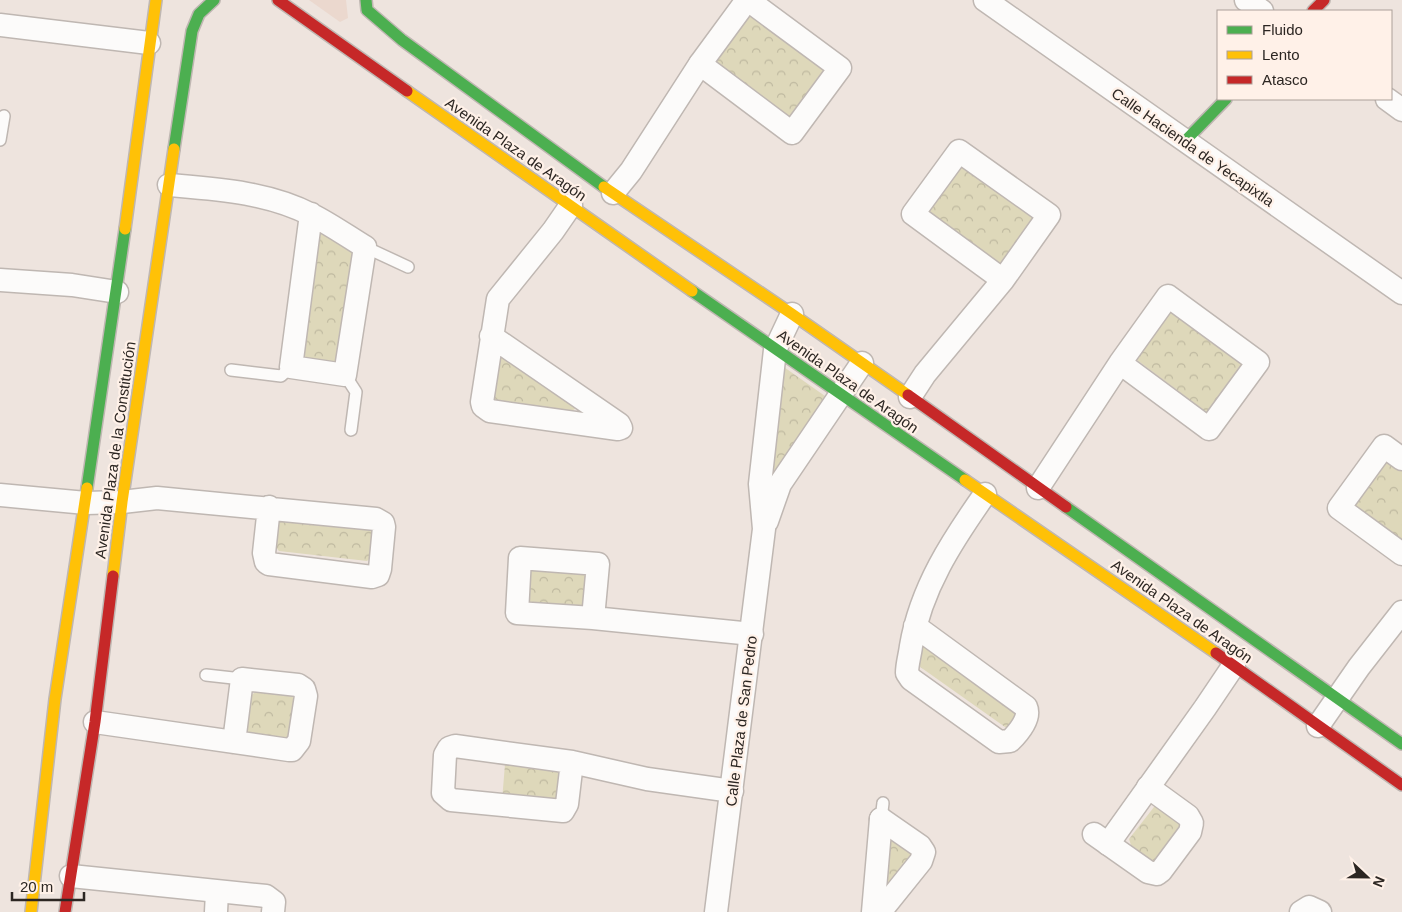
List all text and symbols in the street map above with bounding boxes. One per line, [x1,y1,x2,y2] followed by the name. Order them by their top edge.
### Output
[1217,10,1392,100] legend
[1262,21,1303,38] text: Fluido
[1262,46,1300,63] text: Lento
[1262,71,1308,88] text: Atasco
[1109,84,1278,210] street label: Calle Hacienda de Yecapixtla
[442,94,590,204] street label: Avenida Plaza de Aragón
[774,326,922,436] street label: Avenida Plaza de Aragón
[91,340,139,560] street label: Avenida Plaza de la Constitución
[1108,556,1256,666] street label: Avenida Plaza de Aragón
[722,635,760,807] street label: Calle Plaza de San Pedro
[1342,852,1392,902] north arrow
[12,870,85,902] scale bar
[1370,874,1388,890] text: N
[20,878,53,895] text: 20 m

